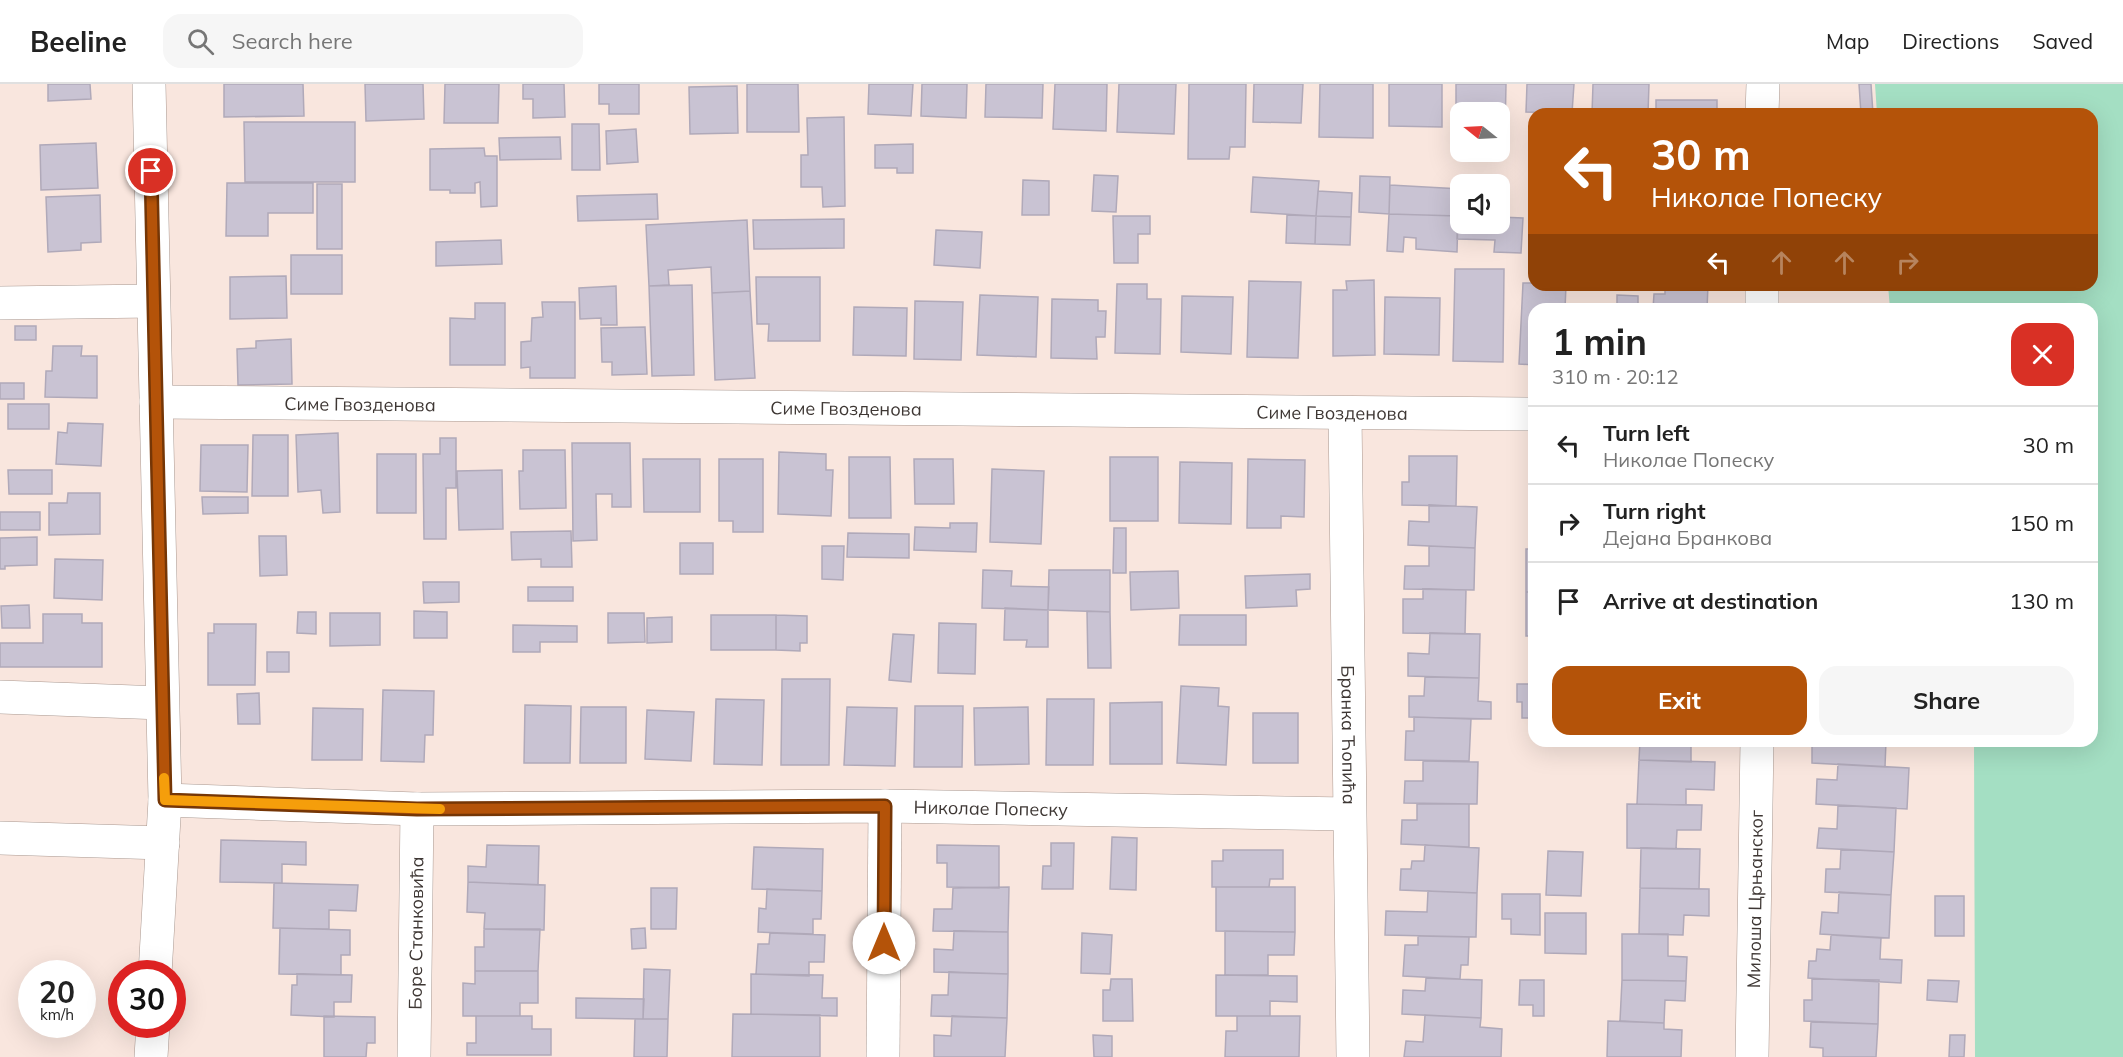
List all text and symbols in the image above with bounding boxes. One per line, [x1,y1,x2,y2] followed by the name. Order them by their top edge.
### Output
[163,14,583,68] search box
[30,24,127,59] text: Beeline
[184,25,217,58] icon: search
[232,27,353,55] text: Search here
[1826,28,1869,54] text: Map
[1902,28,1999,54] text: Directions
[2032,28,2093,54] text: Saved
[1450,102,1510,162] north arrow
[1450,102,1510,234] map controls
[1651,128,1751,181] text: 30 m
[1552,132,1630,210] icon: left
[125,145,176,196] pin
[134,154,167,187] icon: arrive
[1450,174,1510,234] button: sound
[1651,180,1882,214] text: Николае Попеску
[1702,246,1735,279] icon: left
[1765,246,1798,279] icon: ahead
[1828,246,1861,279] icon: ahead
[1891,246,1924,279] icon: right
[1552,319,1647,364] text: 1 min
[2011,323,2074,386] button: close
[1552,364,1678,389] text: 310 m · 20:12
[284,392,436,416] street label: Симе Гвозденова
[770,396,922,420] street label: Симе Гвозденова
[1256,400,1408,424] street label: Симе Гвозденова
[1603,419,1690,447] text: Turn left
[1552,429,1585,462] icon: left
[2023,431,2074,459] text: 30 m
[1603,447,1774,472] text: Николае Попеску
[1603,497,1706,525] text: Turn right
[1552,507,1585,540] icon: right
[2009,509,2074,537] text: 150 m
[1603,525,1772,550] text: Дејана Бранкова
[1552,585,1585,618] icon: arrive
[1603,587,1818,615] text: Arrive at destination
[2009,587,2074,615] text: 130 m
[1337,665,1361,805] street label: Бранка Ћопића
[1552,666,1807,735] button: Exit
[1819,666,2074,735] button: Share
[914,795,1068,821] street label: Николае Попеску
[1742,810,1767,988] street label: Милоша Црњанског
[403,856,428,1010] street label: Боре Станковића
[852,911,916,975] position arrow
[108,960,186,1038] speed limit sign: 30
[39,973,75,1011] text: 20
[40,1005,74,1024] text: km/h

